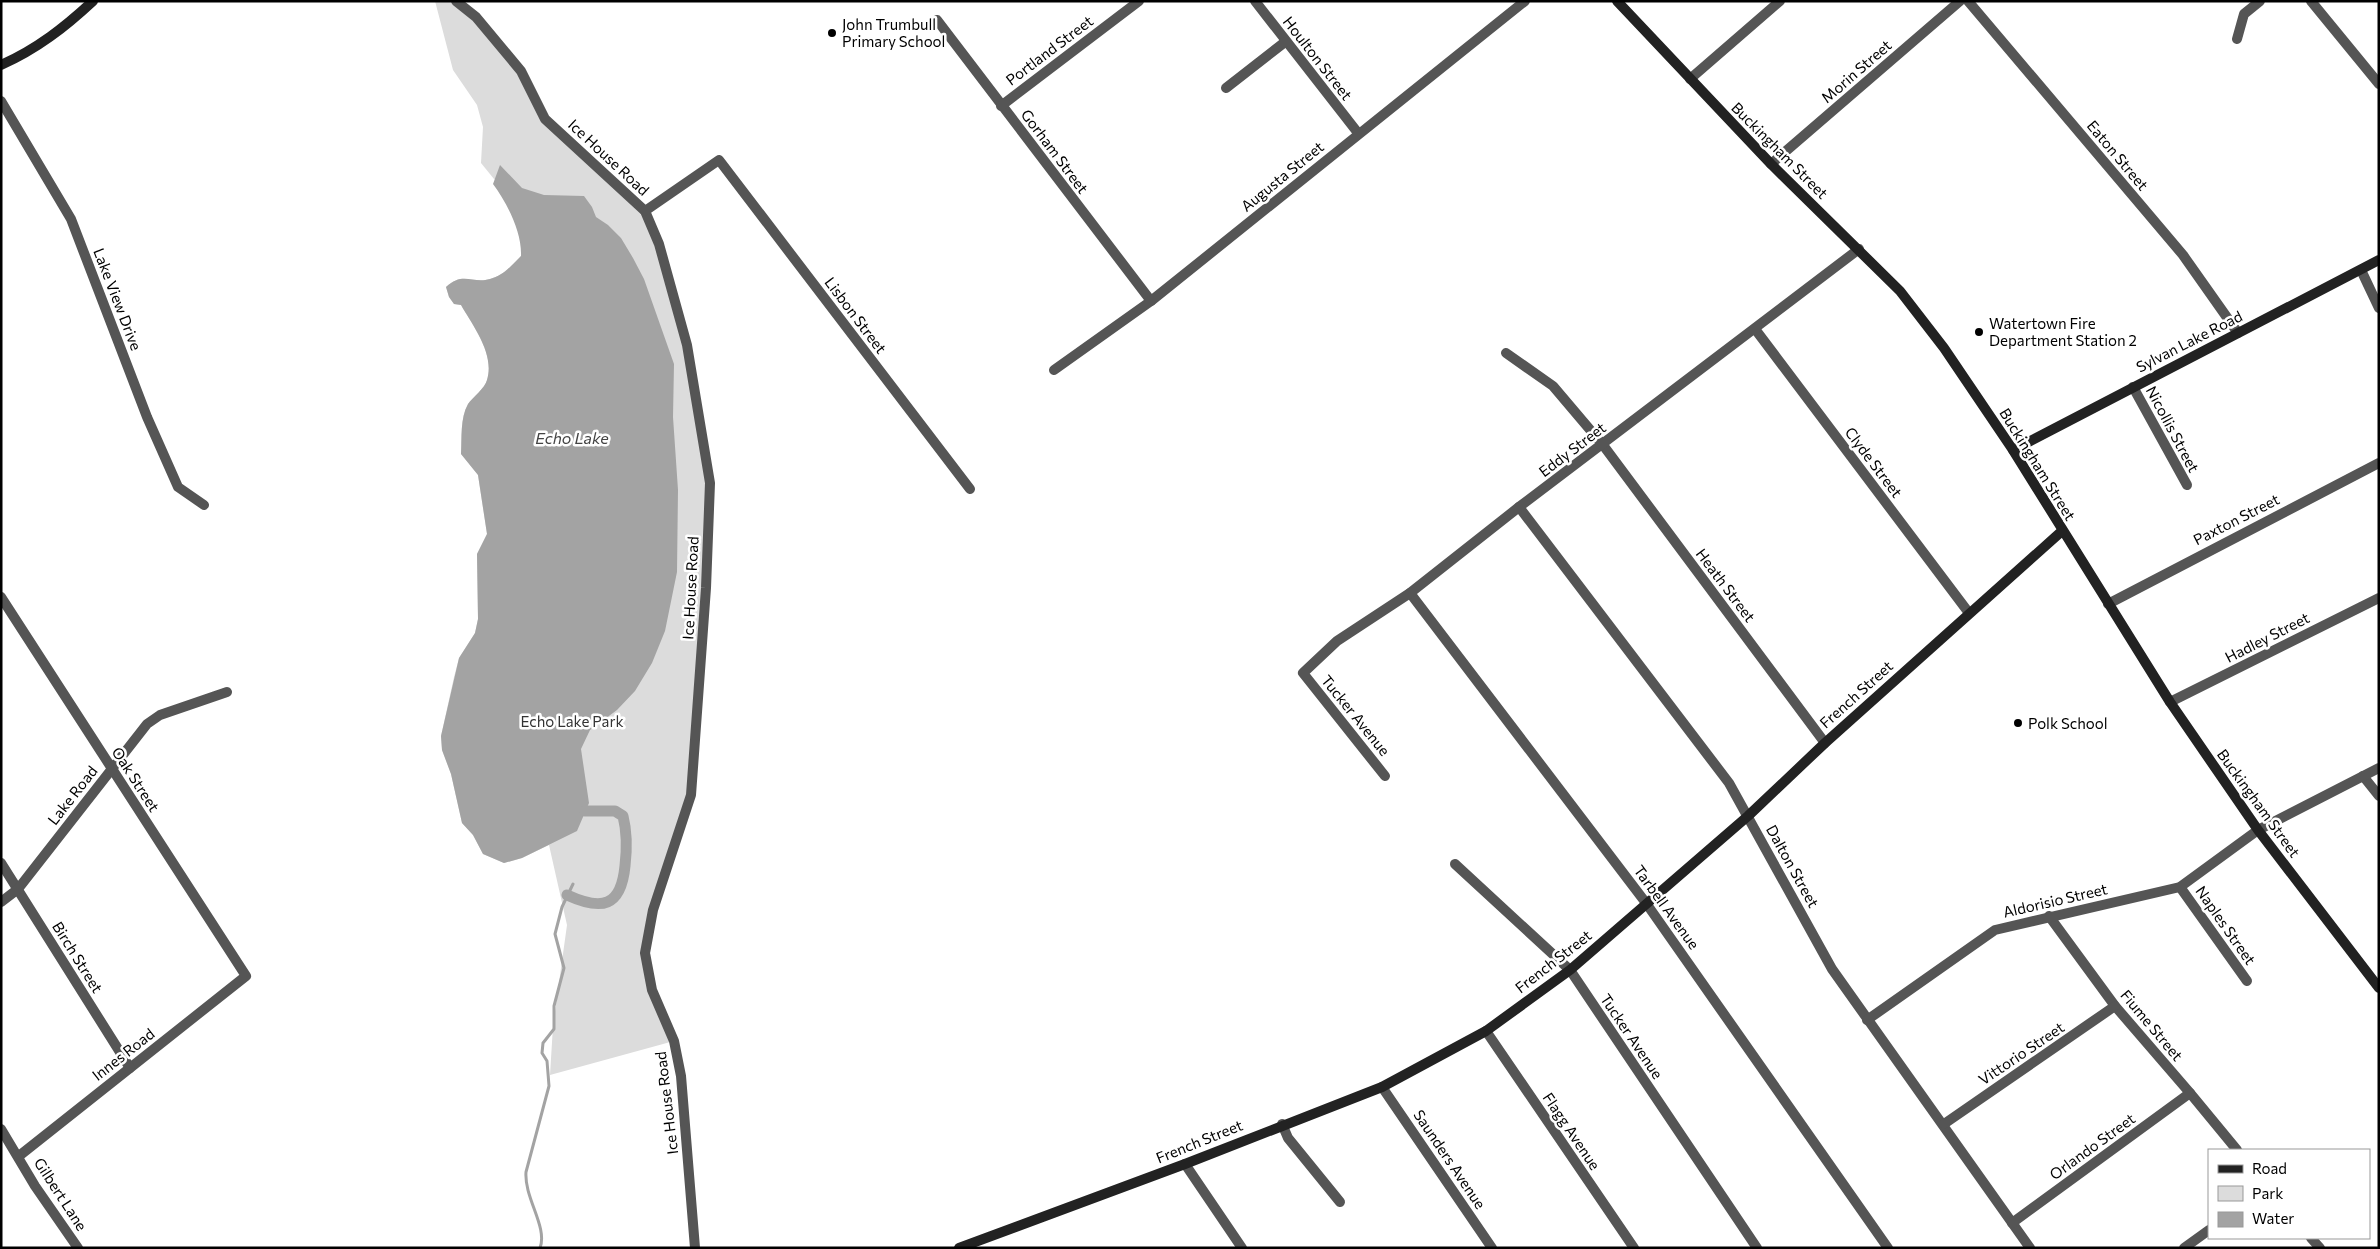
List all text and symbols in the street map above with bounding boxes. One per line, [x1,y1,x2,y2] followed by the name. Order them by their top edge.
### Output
[1002,11,1096,89] street label: Portland Street
[1280,13,1356,103] street label: Houlton Street
[842,15,945,50] place label: John Trumbull Primary School
[826,27,838,39] marker: John Trumbull Primary School
[1817,36,1895,106] street label: Morin Street
[1728,98,1832,202] street label: Buckingham Street
[1017,105,1093,197] street label: Gorham Street
[565,115,653,199] street label: Ice House Road
[2084,116,2152,194] street label: Eaton Street
[1237,137,1327,215] street label: Augusta Street
[90,245,146,353] street label: Lake View Drive
[821,273,891,357] street label: Lisbon Street
[2133,306,2245,376] street label: Sylvan Lake Road
[1989,314,2137,349] place label: Watertown Fire Department Station 2
[1973,326,1985,338] marker: Watertown Fire Department Station 2
[2143,383,2203,475] street label: Nicollis Street
[1996,405,2080,523] street label: Buckingham Street
[1535,418,1609,480] street label: Eddy Street
[1842,423,1906,501] street label: Clyde Street
[535,428,609,447] water label: Echo Lake
[2190,490,2282,548] street label: Paxton Street
[678,536,702,640] street label: Ice House Road
[1693,545,1759,625] street label: Heath Street
[2222,608,2312,666] street label: Hadley Street
[1816,657,1896,731] street label: French Street
[1318,671,1394,759] street label: Tucker Avenue
[520,712,624,730] park label: Echo Lake Park
[2028,714,2107,732] place label: Polk School
[2012,717,2024,729] marker: Polk School
[108,743,164,815] street label: Oak Street
[2214,746,2304,860] street label: Buckingham Street
[43,762,101,828] street label: Lake Road
[1763,822,1823,910] street label: Dalton Street
[1630,861,1704,953] street label: Tarbell Avenue
[2001,879,2109,921] street label: Aldorisio Street
[2192,882,2260,968] street label: Naples Street
[49,918,107,996] street label: Birch Street
[1511,926,1595,996] street label: French Street
[2117,986,2187,1064] street label: Fiume Street
[1597,990,1667,1082] street label: Tucker Avenue
[1975,1018,2067,1088] street label: Vittorio Street
[88,1024,158,1084] street label: Innes Road
[651,1050,681,1156] street label: Ice House Road
[1540,1089,1605,1173] street label: Flagg Avenue
[1410,1106,1490,1212] street label: Saunders Avenue
[2046,1109,2138,1183] street label: Orlando Street
[1153,1115,1245,1167] street label: French Street
[2208,1149,2370,1239] legend
[31,1154,91,1234] street label: Gilbert Lane
[2252,1159,2287,1177] text: Road
[2252,1184,2283,1202] text: Park
[2252,1209,2294,1227] text: Water

